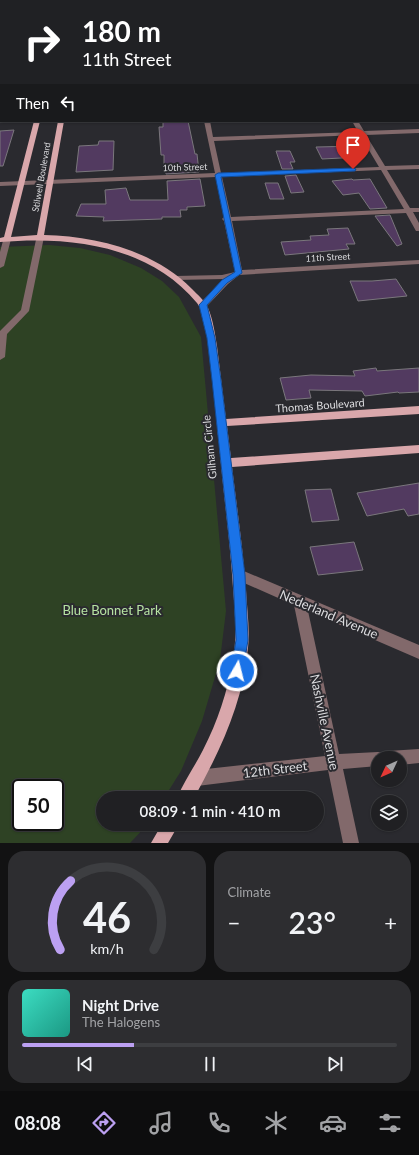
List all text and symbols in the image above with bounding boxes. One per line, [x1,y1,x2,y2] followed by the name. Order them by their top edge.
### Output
[82,14,161,48] text: 180 m
[16,16,68,68] icon: right
[82,48,171,70] text: 11th Street
[57,92,79,114] icon: left
[16,94,49,112] text: Then
[336,128,370,169] pin
[342,134,364,156] icon: arrive
[29,141,53,213] street label: Stilwell Boulevard
[162,161,208,173] street label: 10th Street
[305,250,351,264] street label: 11th Street
[275,395,365,415] street label: Thomas Boulevard
[199,414,219,480] street label: Gilham Circle
[277,586,381,642] street label: Nederland Avenue
[62,602,162,618] park label: Blue Bonnet Park
[216,650,258,692] position arrow
[307,673,343,772] street label: Nashville Avenue
[371,751,407,787] north arrow
[371,751,407,831] map controls
[242,757,308,781] street label: 12th Street
[12,779,64,831] speed limit sign: 50
[371,795,407,831] button: layers
[140,802,280,820] text: 08:09 · 1 min · 410 m
[228,884,271,900] text: Climate
[83,891,131,941] text: 46
[289,904,336,940] text: 23°
[228,909,240,936] text: −
[384,909,397,936] text: +
[90,939,123,956] text: km/h
[82,996,159,1014] text: Night Drive
[82,1014,160,1030] text: The Halogens
[74,1053,96,1075] icon: previous
[199,1053,221,1075] icon: pause
[324,1053,346,1075] icon: next
[90,1109,118,1137] icon: directions
[147,1109,175,1137] icon: music
[205,1109,233,1137] icon: phone
[262,1109,290,1137] icon: climate
[319,1109,347,1137] icon: car
[376,1109,404,1137] icon: filters
[15,1112,61,1134] text: 08:08

